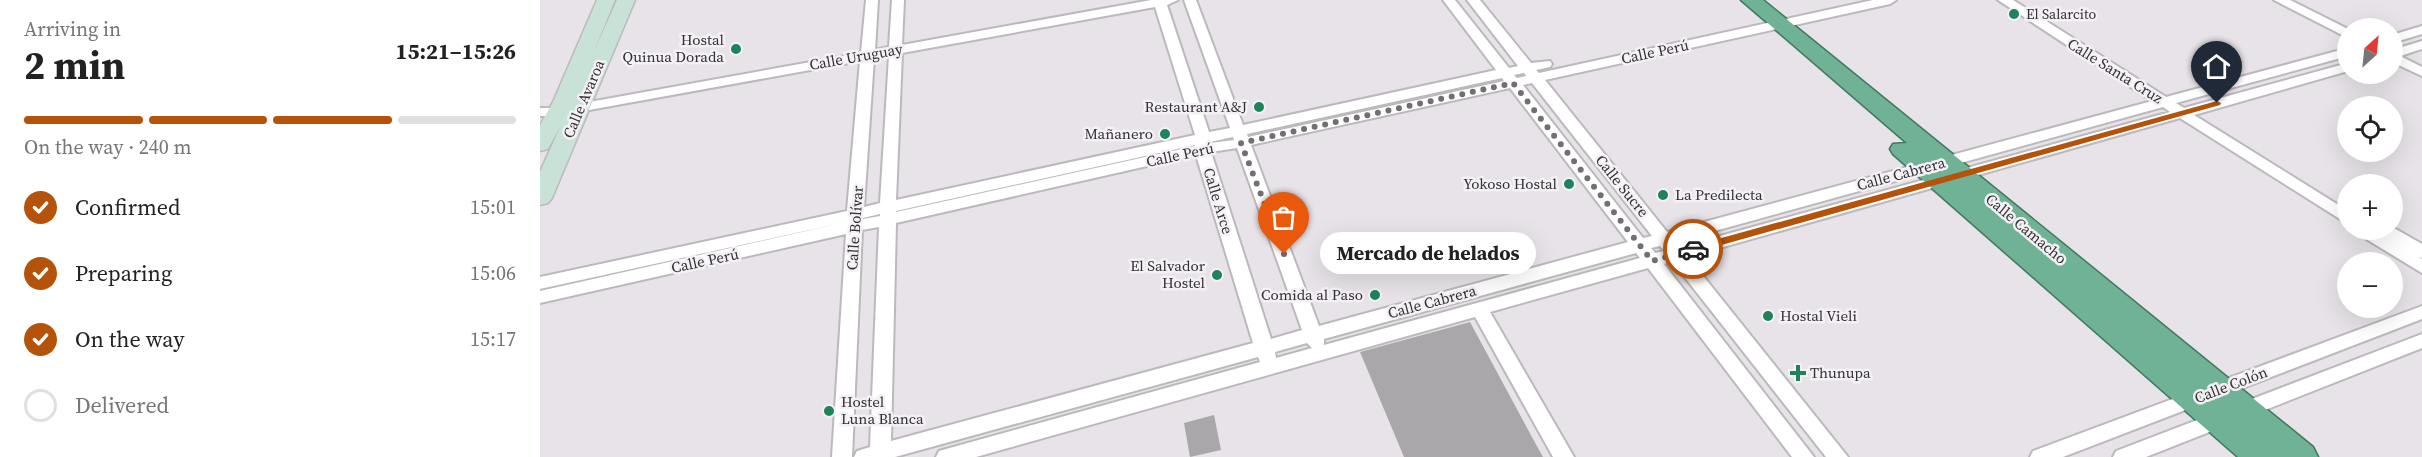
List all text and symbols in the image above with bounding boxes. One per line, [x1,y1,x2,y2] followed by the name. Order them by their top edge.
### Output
[2026,4,2097,24] place label: El Salarcito
[2007,7,2021,21] marker: El Salarcito
[24,15,121,43] text: Arriving in
[2337,18,2403,84] north arrow
[2337,18,2403,318] map controls
[623,29,725,67] place label: Hostal Quinua Dorada
[2064,33,2167,108] street label: Calle Santa Cruz
[1619,34,1691,69] street label: Calle Perú
[396,36,516,66] text: 15:21–15:26
[808,38,904,75] street label: Calle Uruguay
[24,39,125,92] text: 2 min
[2191,41,2242,103] pin
[729,42,743,56] marker: Hostal Quinua Dorada
[2200,50,2233,83] icon: home
[558,56,610,141] street label: Calle Avaroa
[1145,96,1247,117] place label: Restaurant A&J
[2337,96,2403,162] button: locate
[1252,100,1266,114] marker: Restaurant A&J
[1084,123,1153,144] place label: Mañanero
[1158,127,1172,141] marker: Mañanero
[24,133,191,161] text: On the way · 240 m
[1144,137,1216,172] street label: Calle Perú
[1591,150,1654,222] street label: Calle Sucre
[1854,152,1948,195] street label: Calle Cabrera
[1198,165,1239,237] street label: Calle Arce
[1463,173,1558,194] place label: Yokoso Hostal
[2337,174,2403,240] button: +
[1562,177,1576,191] marker: Yokoso Hostal
[841,184,868,271] street label: Calle Bolívar
[1675,184,1763,205] place label: La Predilecta
[1656,188,1670,202] marker: La Predilecta
[1981,189,2071,269] street label: Calle Camacho
[24,191,57,224] icon: check
[75,192,180,222] text: Confirmed
[1258,192,1309,254] pin
[470,193,516,221] text: 15:01
[1267,201,1300,234] icon: bag
[1663,219,1723,279] courier
[1320,233,1536,275] callout: Mercado de helados
[1677,233,1710,266] icon: car
[1336,239,1520,267] text: Mercado de helados
[669,243,741,278] street label: Calle Perú
[2337,252,2403,318] button: −
[1130,255,1206,293] place label: El Salvador Hostel
[24,257,57,290] icon: check
[75,258,172,288] text: Preparing
[470,259,516,287] text: 15:06
[1210,268,1224,282] marker: El Salvador Hostel
[1385,280,1479,323] street label: Calle Cabrera
[1261,284,1363,305] place label: Comida al Paso
[1368,288,1382,302] marker: Comida al Paso
[1780,305,1857,326] place label: Hostal Vieli
[1761,309,1775,323] marker: Hostal Vieli
[24,323,57,356] icon: check
[75,324,184,354] text: On the way
[470,325,516,353] text: 15:17
[2191,361,2270,408] street label: Calle Colón
[1810,362,1871,383] place label: Thunupa
[1791,366,1805,380] marker: Thunupa
[75,390,169,420] text: Delivered
[841,391,924,429] place label: Hostel Luna Blanca
[822,404,836,418] marker: Hostel Luna Blanca

